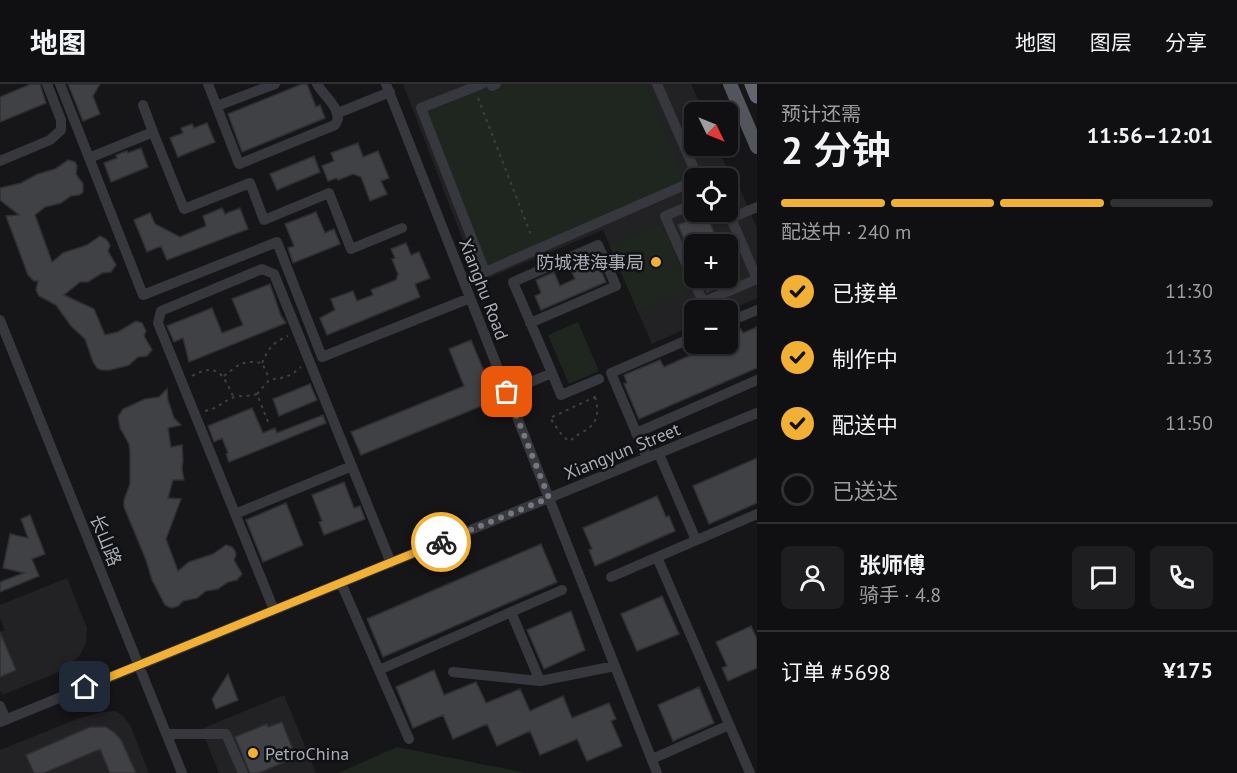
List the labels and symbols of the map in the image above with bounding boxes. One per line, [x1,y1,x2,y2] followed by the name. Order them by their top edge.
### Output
[684,102,738,156] north arrow
[454,235,514,343] street label: Xianghu Road
[536,251,644,274] place label: 防城港海事局
[649,255,663,269] marker: 防城港海事局
[481,366,532,417] pin
[561,417,683,485] street label: Xiangyun Street
[85,511,127,569] street label: 长山路
[411,512,471,572] courier
[59,661,110,712] pin
[265,742,349,765] place label: PetroChina
[246,746,260,760] marker: PetroChina

